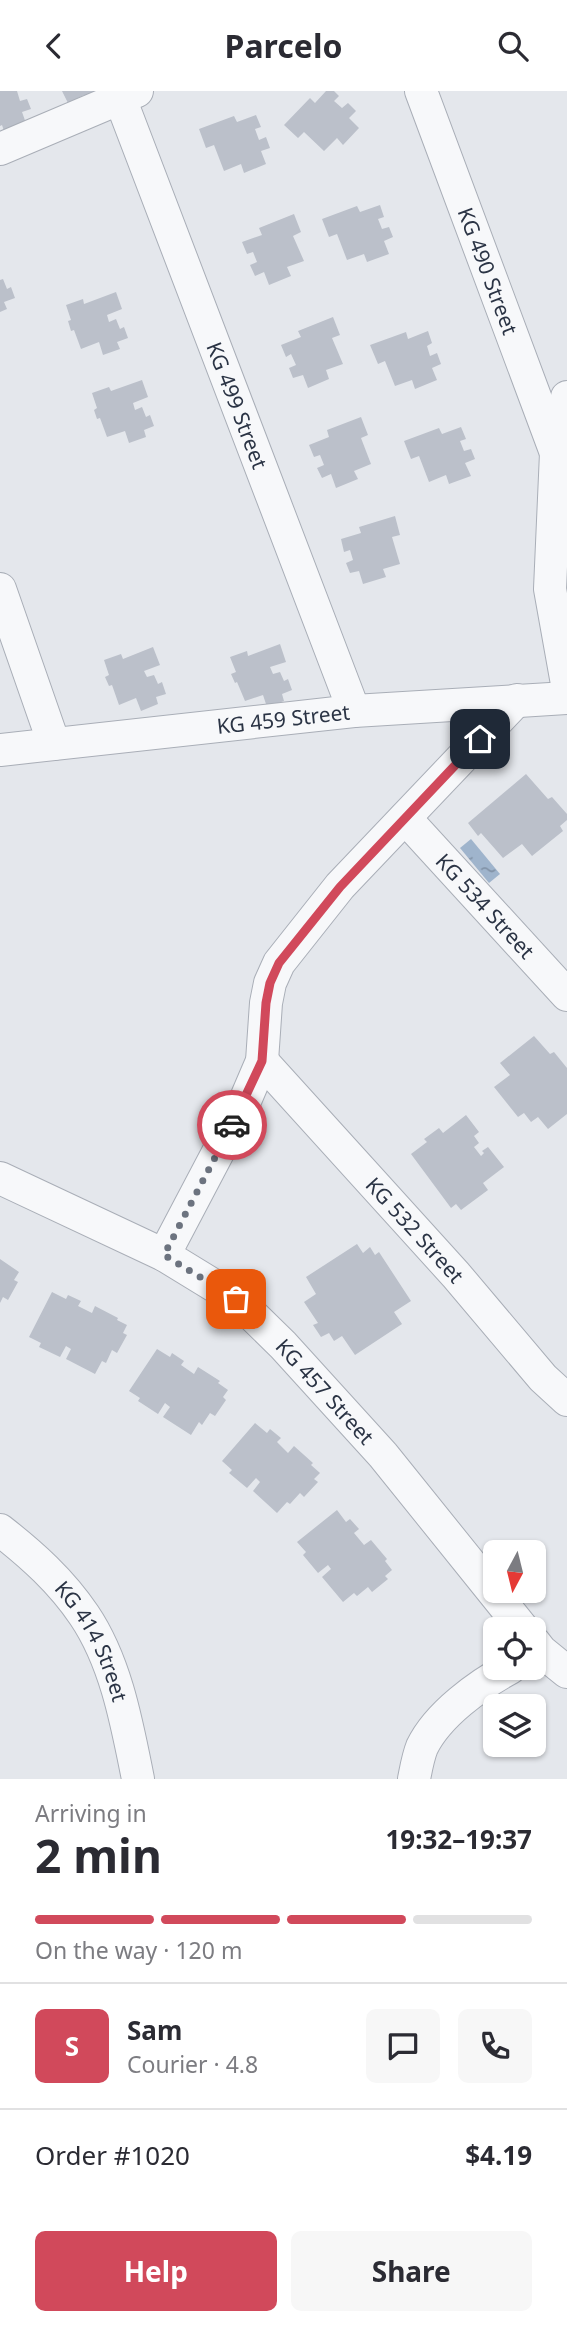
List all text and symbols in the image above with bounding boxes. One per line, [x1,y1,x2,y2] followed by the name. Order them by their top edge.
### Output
[225,24,342,67] text: Parcelo
[35,27,73,65] icon: back
[494,27,532,65] icon: search
[452,203,525,339] street label: KG 490 Street
[200,338,274,473] street label: KG 499 Street
[215,698,352,740] street label: KG 459 Street
[450,709,510,769] pin
[461,720,499,758] icon: home
[430,847,541,965] street label: KG 534 Street
[197,1090,267,1160] courier
[213,1106,251,1144] icon: car
[360,1171,471,1289] street label: KG 532 Street
[206,1269,266,1329] pin
[217,1280,255,1318] icon: bag
[270,1333,381,1451] street label: KG 457 Street
[483,1540,546,1603] north arrow
[483,1540,546,1757] map controls
[49,1575,134,1705] street label: KG 414 Street
[483,1617,546,1680] button: locate
[483,1694,546,1757] button: layers
[35,1797,147,1829] text: Arriving in
[385,1821,532,1857] text: 19:32–19:37
[35,1824,162,1886] text: 2 min
[35,1934,242,1966] text: On the way · 120 m
[366,2009,440,2083] button: chat
[458,2009,532,2083] button: phone
[127,2012,182,2048] text: Sam
[65,2028,79,2064] text: S
[127,2048,258,2080] text: Courier · 4.8
[35,2137,190,2173] text: Order #1020
[465,2137,532,2173] text: $4.19
[35,2231,277,2311] button: Help
[291,2231,532,2311] button: Share

